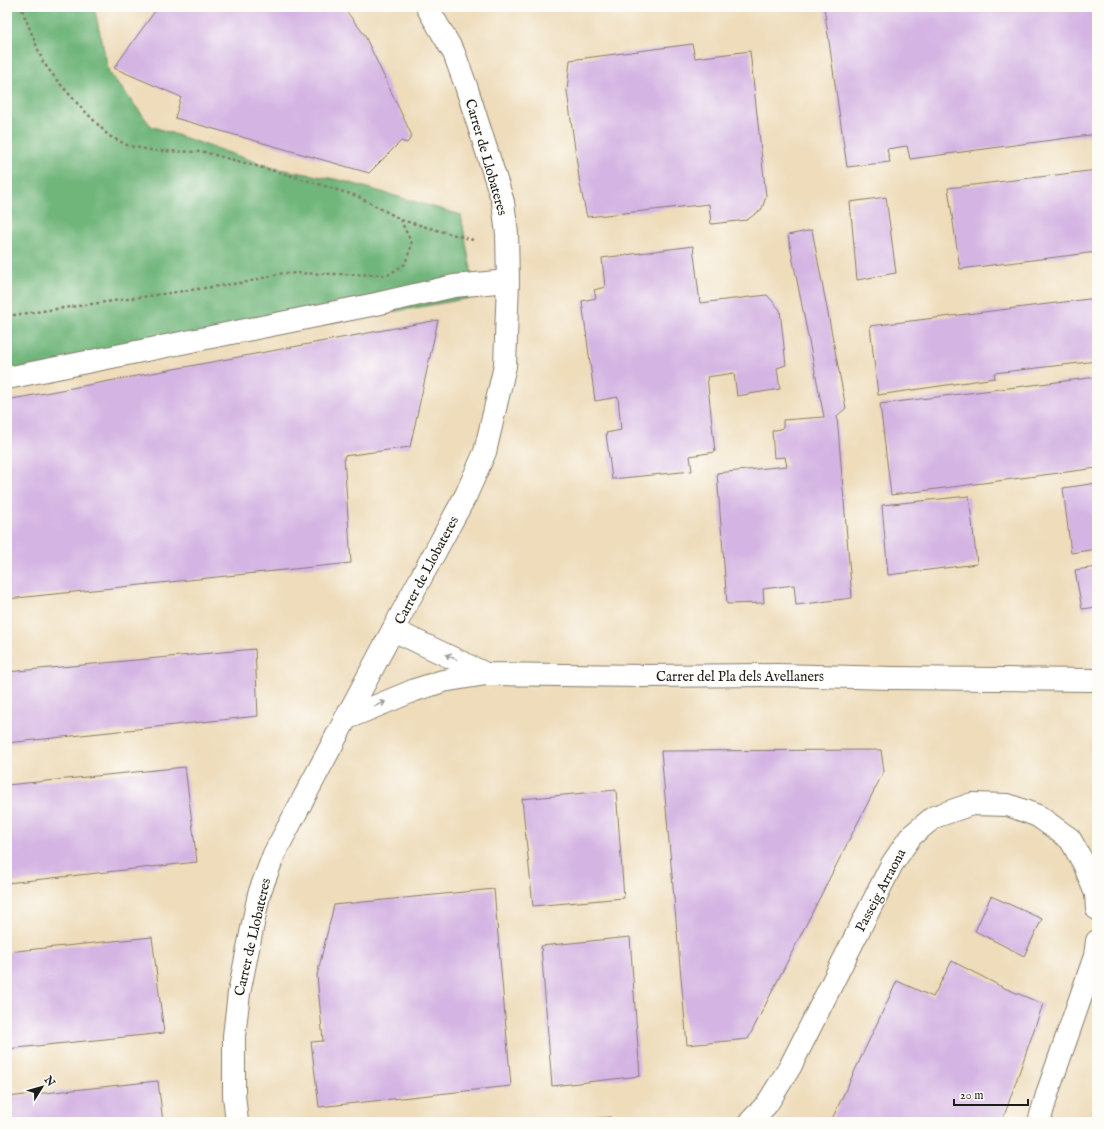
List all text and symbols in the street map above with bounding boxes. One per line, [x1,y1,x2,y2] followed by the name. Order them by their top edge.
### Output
[461,97,511,218] street label: Carrer de Llobateres
[391,513,463,628] street label: Carrer de Llobateres
[446,653,458,660] one-way arrow
[656,668,824,686] street label: Carrer del Pla dels Avellaners
[374,700,386,707] one-way arrow
[851,845,911,935] street label: Passeig Arraona
[231,876,275,998] street label: Carrer de Llobateres
[22,1067,62,1107] north arrow
[40,1073,58,1090] text: N
[954,1081,1028,1107] scale bar
[960,1088,983,1103] text: 20 m

